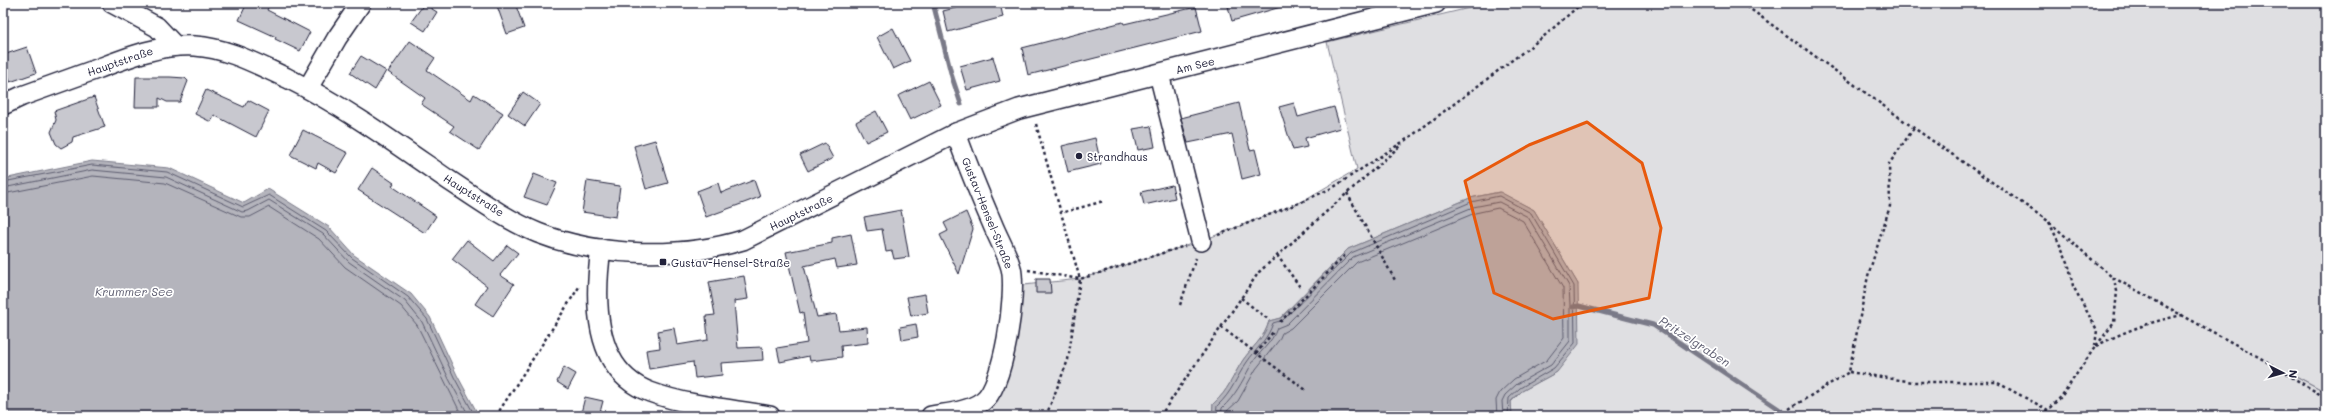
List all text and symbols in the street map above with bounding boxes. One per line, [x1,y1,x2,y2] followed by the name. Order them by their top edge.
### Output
[85,43,155,79] street label: Hauptstraße
[1174,53,1216,77] street label: Am See
[1087,149,1148,164] place label: Strandhaus
[1074,151,1084,161] marker: Strandhaus
[959,155,1017,271] street label: Gustav-Hensel-Straße
[441,170,507,220] street label: Hauptstraße
[767,190,835,234] street label: Hauptstraße
[671,255,790,270] place label: Gustav-Hensel-Straße
[658,257,668,267] marker: Gustav-Hensel-Straße
[95,283,173,299] water label: Krummer See
[1656,312,1734,370] water label: Pritzelgraben
[2263,353,2303,393] north arrow
[2286,369,2301,379] text: N

